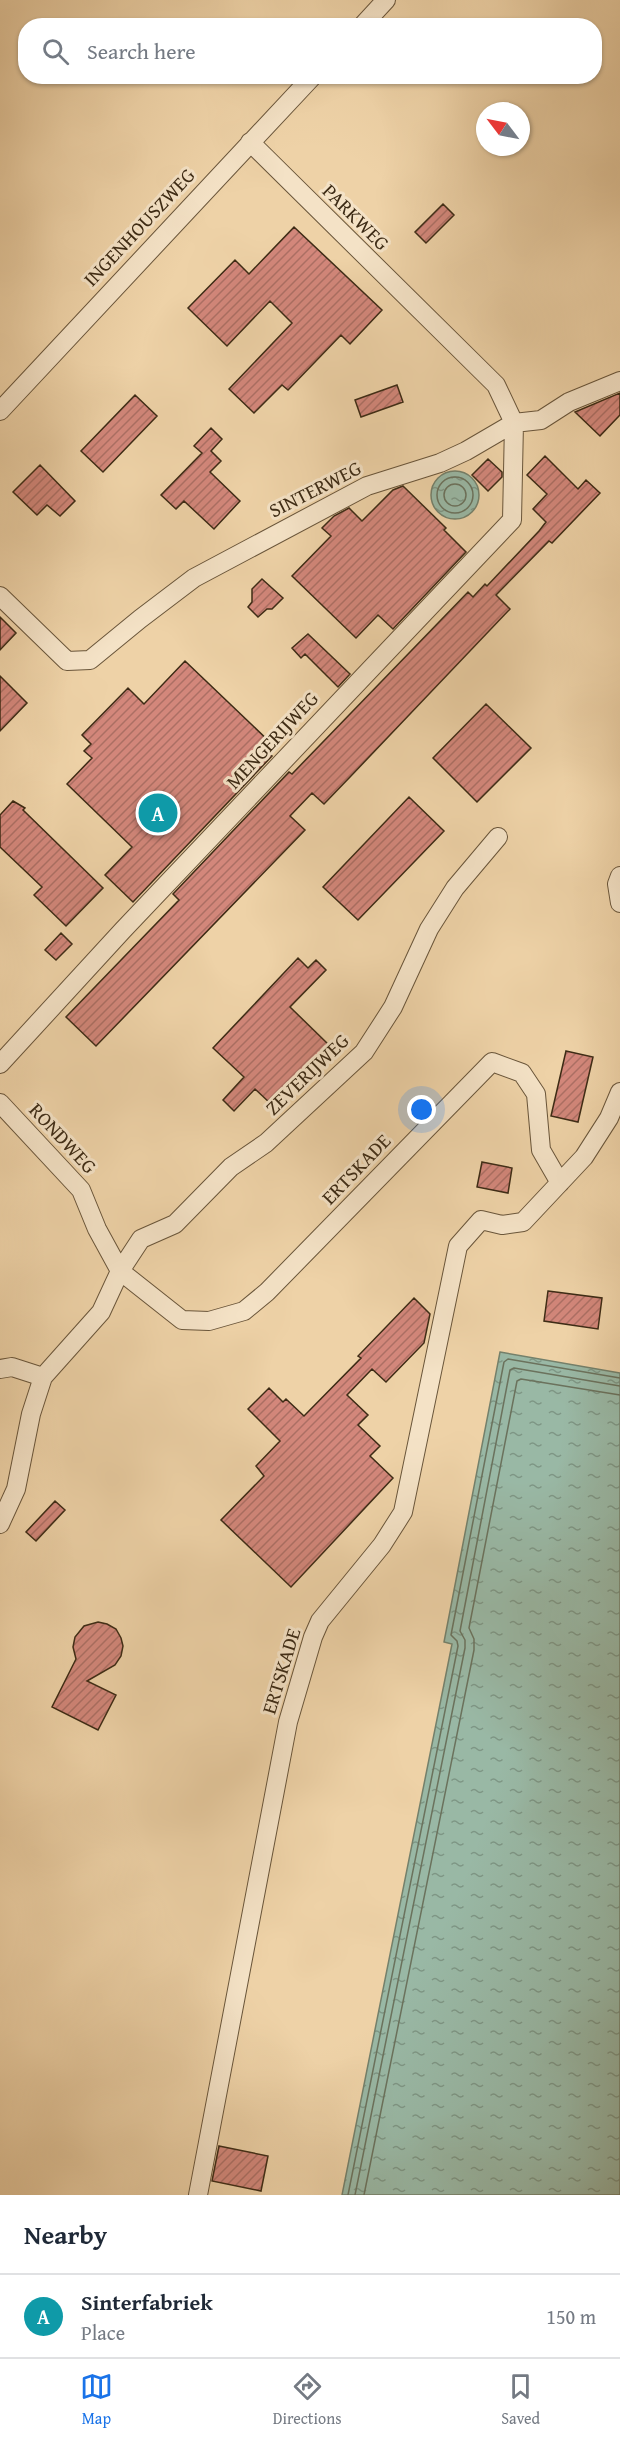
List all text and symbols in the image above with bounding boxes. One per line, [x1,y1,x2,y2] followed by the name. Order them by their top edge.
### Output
[18,18,602,84] search box
[39,35,72,68] icon: search
[87,35,196,67] text: Search here
[476,102,530,156] north arrow
[76,161,201,292] street label: INGENHOUSZWEG
[316,177,396,257] street label: PARKWEG
[264,453,366,524] street label: SINTERWEG
[219,684,325,795] street label: MENGERIJWEG
[138,790,178,836] pin: A
[258,1026,355,1121] street label: ZEVERIJWEG
[407,1095,436,1124] your location
[23,1096,104,1180] street label: RONDWEG
[314,1127,397,1211] street label: ERTSKADE
[254,1624,307,1717] street label: ERTSKADE
[24,2215,107,2254] text: Nearby
[81,2286,213,2318] text: Sinterfabriek
[37,2302,50,2331] text: A
[546,2302,596,2331] text: 150 m
[81,2318,125,2347] text: Place
[80,2370,113,2430] tab: Map
[273,2370,342,2430] tab: Directions
[501,2370,540,2430] tab: Saved

